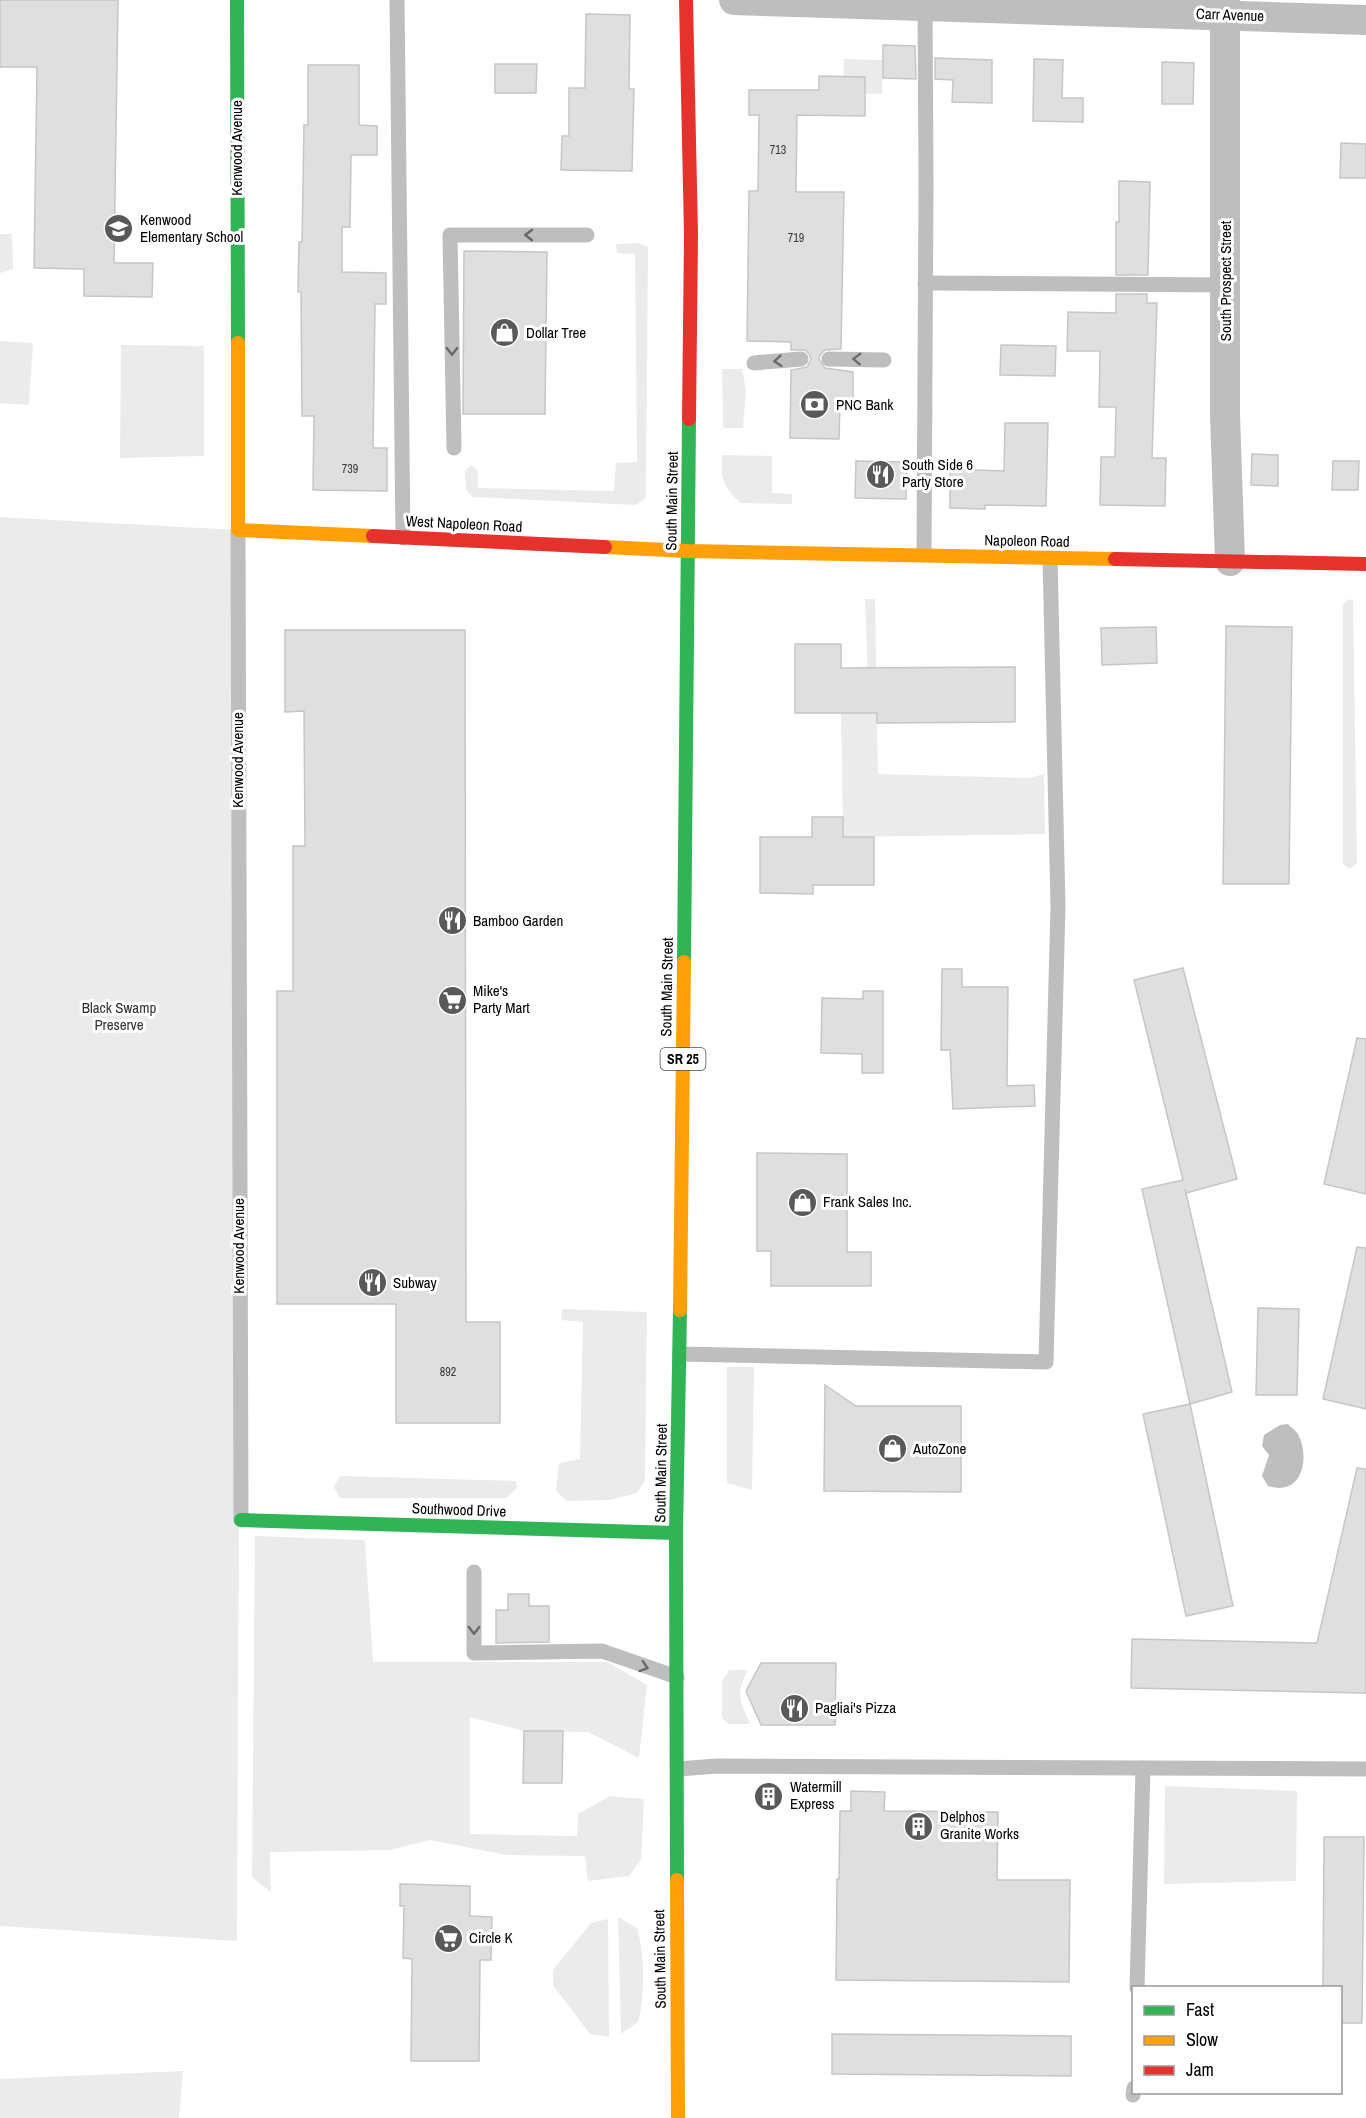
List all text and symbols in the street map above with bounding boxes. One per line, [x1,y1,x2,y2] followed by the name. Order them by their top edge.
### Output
[1196,3,1265,26] street label: Carr Avenue
[226,100,247,196] street label: Kenwood Avenue
[770,142,786,158] house number: 713
[140,209,243,247] place label: Kenwood Elementary School
[103,213,135,245] school or university icon: Kenwood Elementary School
[1215,220,1236,341] street label: South Prospect Street
[524,229,533,241] one-way arrow
[788,230,804,246] house number: 719
[489,317,521,349] shop icon: Dollar Tree
[526,322,586,343] place label: Dollar Tree
[446,346,458,355] one-way arrow
[852,353,861,366] one-way arrow
[773,354,782,367] one-way arrow
[799,389,831,421] bank icon: PNC Bank
[836,394,894,415] place label: PNC Bank
[660,451,683,551] street label: South Main Street
[902,454,973,492] place label: South Side 6 Party Store
[865,458,897,490] restaurant icon: South Side 6 Party Store
[342,461,358,477] house number: 739
[405,510,523,537] street label: West Napoleon Road
[984,529,1070,552] street label: Napoleon Road
[227,712,248,808] street label: Kenwood Avenue
[436,905,468,937] restaurant icon: Bamboo Garden
[473,910,563,931] place label: Bamboo Garden
[655,937,678,1037] street label: South Main Street
[473,980,530,1018] place label: Mike's Party Mart
[436,984,468,1016] supermarket icon: Mike's Party Mart
[82,997,156,1035] park label: Black Swamp Preserve
[660,1048,706,1070] road number: SR 25
[786,1186,818,1218] shop icon: Frank Sales Inc.
[823,1191,912,1212] place label: Frank Sales Inc.
[228,1198,249,1294] street label: Kenwood Avenue
[356,1267,388,1299] restaurant icon: Subway
[393,1272,438,1293] place label: Subway
[440,1364,456,1380] house number: 892
[649,1423,672,1523] street label: South Main Street
[876,1433,908,1465] shop icon: AutoZone
[912,1438,967,1459] place label: AutoZone
[412,1497,507,1522] street label: Southwood Drive
[468,1626,480,1635] one-way arrow
[638,1659,649,1672] one-way arrow
[778,1692,810,1724] restaurant icon: Pagliai's Pizza
[815,1697,896,1718] place label: Pagliai's Pizza
[790,1776,841,1814] place label: Watermill Express
[753,1780,785,1812] building icon: Watermill Express
[940,1806,1019,1844] place label: Delphos Granite Works
[903,1810,935,1842] building icon: Delphos Granite Works
[648,1909,671,2009] street label: South Main Street
[432,1922,464,1954] supermarket icon: Circle K
[469,1927,514,1948] place label: Circle K
[1132,1986,1342,2094] legend
[1186,1997,1214,2022] text: Fast
[1186,2027,1218,2052] text: Slow
[1186,2057,1214,2082] text: Jam

